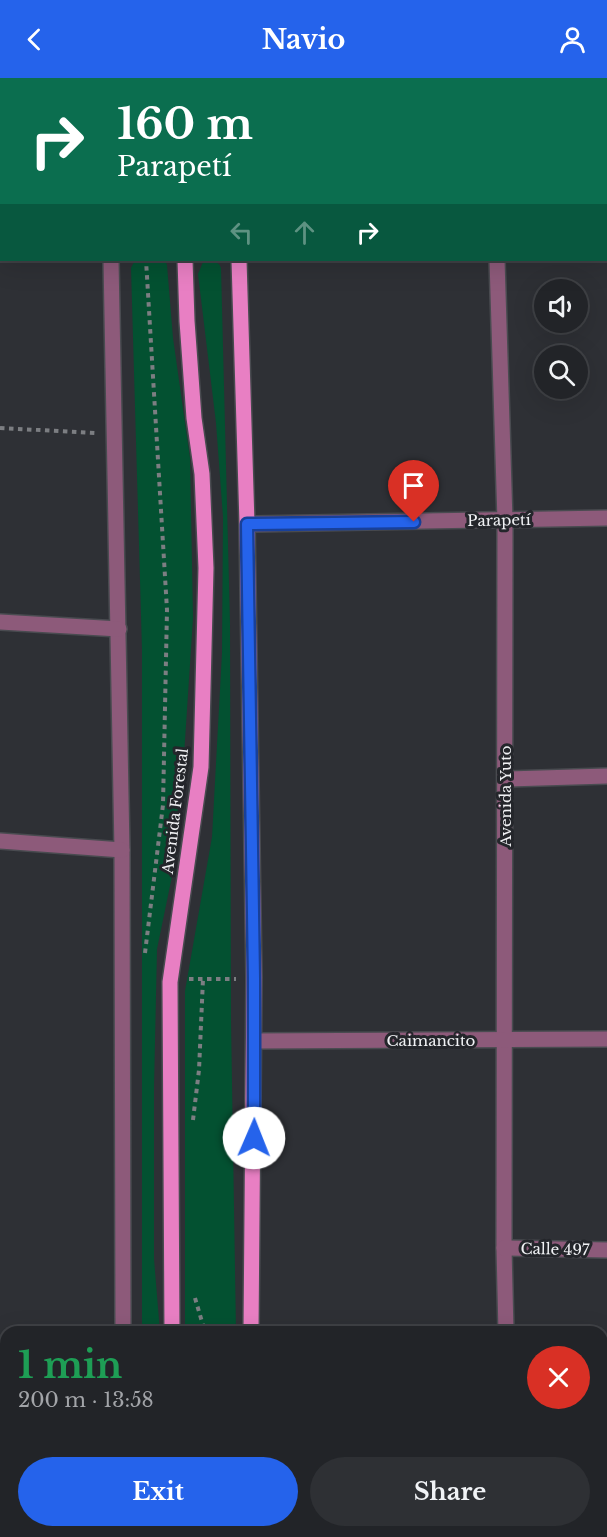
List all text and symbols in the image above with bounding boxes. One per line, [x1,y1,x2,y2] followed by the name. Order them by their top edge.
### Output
[18,23,51,56] icon: back
[262,23,345,56] text: Navio
[556,23,589,56] icon: person
[117,98,253,150] text: 160 m
[18,102,96,180] icon: right
[117,150,231,183] text: Parapetí
[225,216,258,249] icon: left
[288,216,321,249] icon: ahead
[351,216,384,249] icon: right
[534,279,588,399] map controls
[534,279,588,333] button: sound
[534,345,588,399] button: search
[388,460,439,522] pin
[397,469,430,502] icon: arrive
[467,510,532,530] street label: Parapetí
[496,745,515,848] street label: Avenida Yuto
[158,747,192,876] street label: Avenida Forestal
[387,1031,476,1050] street label: Caimancito
[222,1106,286,1170] position arrow
[520,1239,590,1259] street label: Calle 497
[18,1343,122,1388] text: 1 min
[527,1346,590,1409] button: close
[18,1388,154,1412] text: 200 m · 13:58
[18,1457,298,1526] button: Exit
[310,1457,590,1526] button: Share

